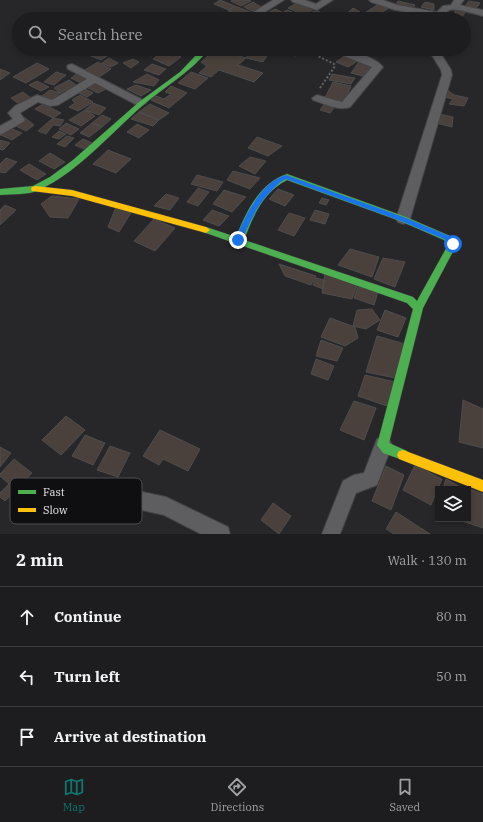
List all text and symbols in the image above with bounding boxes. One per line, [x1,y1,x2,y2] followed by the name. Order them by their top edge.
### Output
[12,12,471,56] search box
[26,23,48,45] icon: search
[58,25,143,44] text: Search here
[229,231,247,249] route end
[444,235,462,253] route start
[10,478,142,524] legend
[43,485,65,499] text: Fast
[435,486,471,522] map controls
[435,486,471,522] button: layers
[43,503,68,517] text: Slow
[16,549,64,571] text: 2 min
[388,552,467,569] text: Walk · 130 m
[16,606,38,628] icon: ahead
[54,607,121,626] text: Continue
[436,608,467,625] text: 80 m
[16,666,38,688] icon: left
[54,667,120,686] text: Turn left
[436,668,467,685] text: 50 m
[16,726,38,748] icon: arrive
[54,727,206,746] text: Arrive at destination
[63,776,85,814] tab: Map
[210,776,264,814] tab: Directions
[389,776,420,814] tab: Saved

